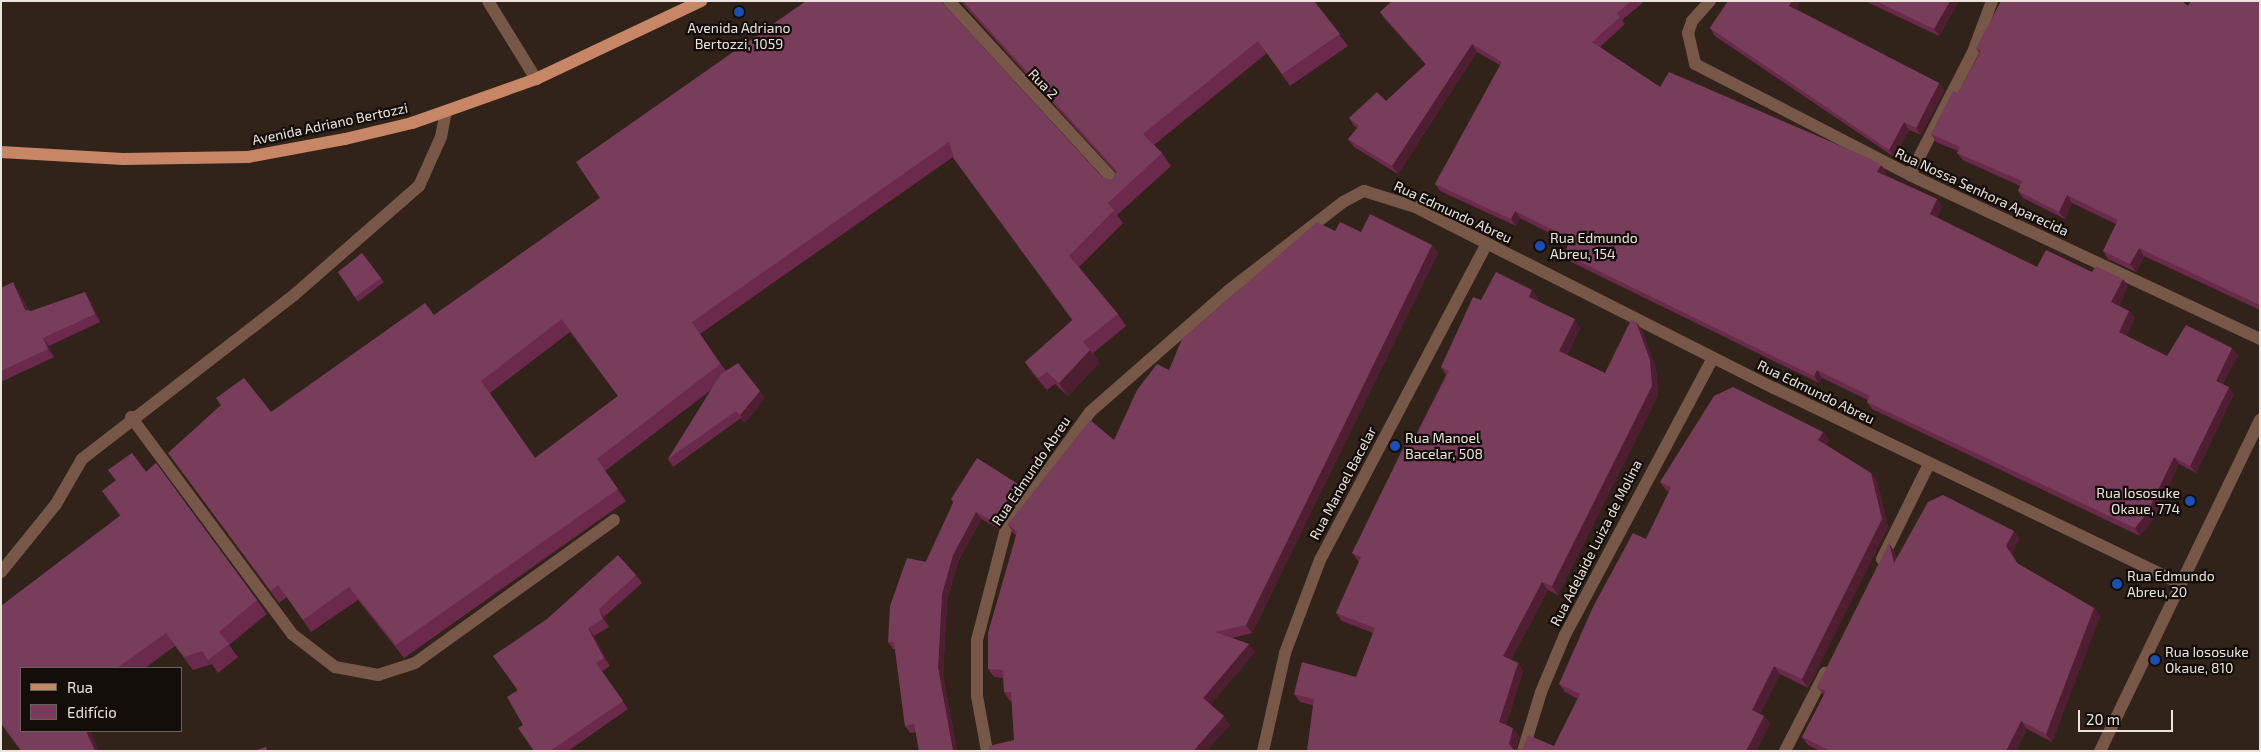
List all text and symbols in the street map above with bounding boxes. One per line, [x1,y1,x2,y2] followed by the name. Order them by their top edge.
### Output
[733,6,745,18] marker: Avenida Adriano Bertozzi, 1059
[687,20,791,52] place label: Avenida Adriano Bertozzi, 1059
[1025,65,1061,103] street label: Rua 2
[250,99,410,149] street label: Avenida Adriano Bertozzi
[1892,144,2072,240] street label: Rua Nossa Senhora Aparecida
[1391,177,1515,247] street label: Rua Edmundo Abreu
[1550,230,1638,262] place label: Rua Edmundo Abreu, 154
[1534,240,1546,252] marker: Rua Edmundo Abreu, 154
[1755,356,1877,428] street label: Rua Edmundo Abreu
[988,413,1074,529] street label: Rua Edmundo Abreu
[1306,423,1380,543] street label: Rua Manoel Bacelar
[1405,430,1483,462] place label: Rua Manoel Bacelar, 508
[1389,440,1401,452] marker: Rua Manoel Bacelar, 508
[1547,457,1645,629] street label: Rua Adelaide Luiza de Molina
[2096,485,2180,518] place label: Rua Iososuke Okaue, 774
[2184,495,2196,507] marker: Rua Iososuke Okaue, 774
[2127,568,2215,600] place label: Rua Edmundo Abreu, 20
[2111,578,2123,590] marker: Rua Edmundo Abreu, 20
[2165,644,2249,676] place label: Rua Iososuke Okaue, 810
[2149,654,2161,666] marker: Rua Iososuke Okaue, 810
[20,667,182,732] legend
[67,678,93,696] text: Rua
[2081,700,2176,732] scale bar
[67,703,117,721] text: Edifício
[2086,710,2120,728] text: 20 m

